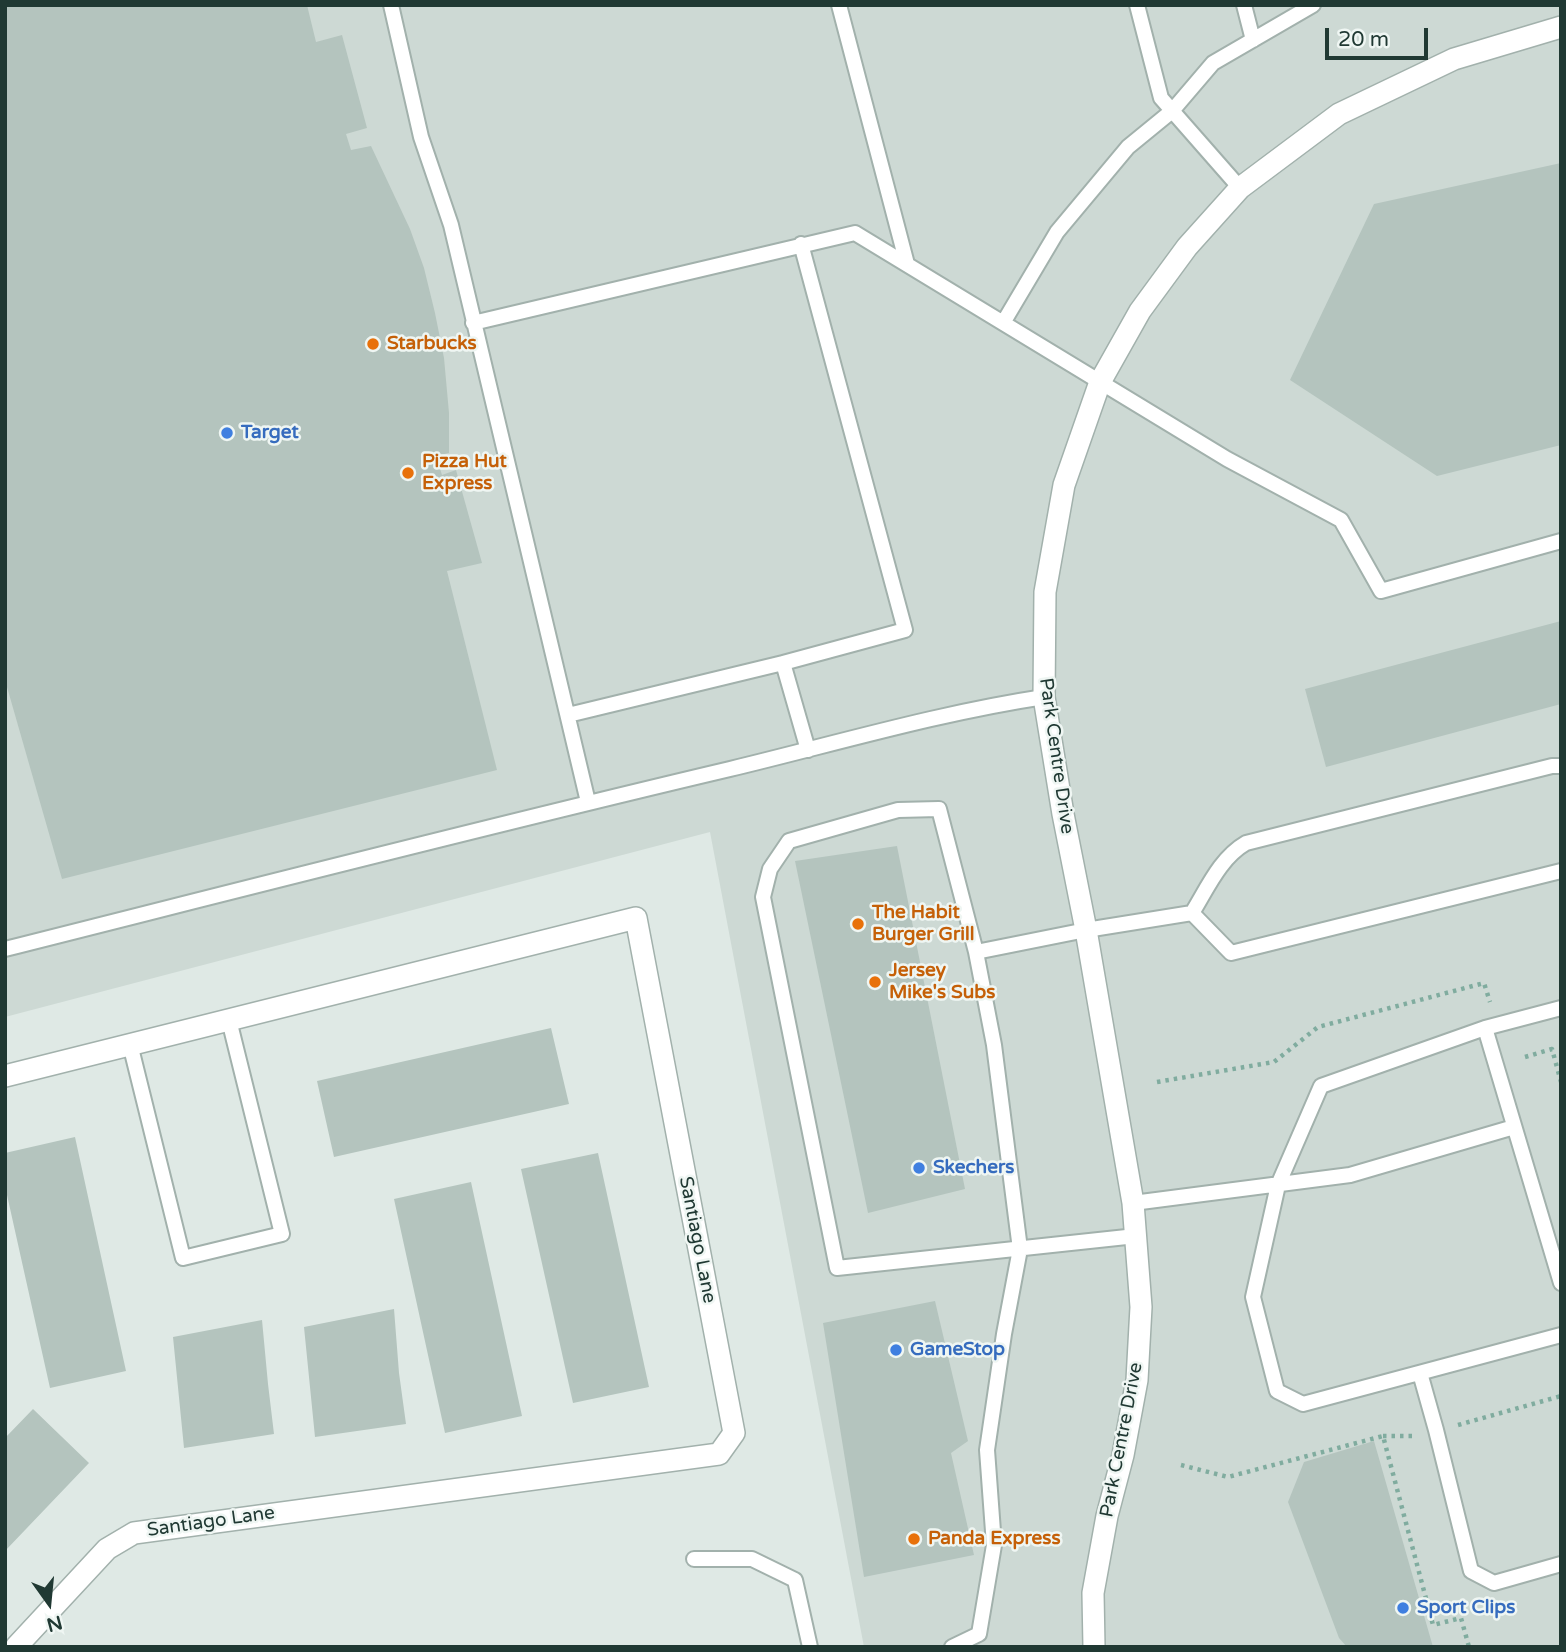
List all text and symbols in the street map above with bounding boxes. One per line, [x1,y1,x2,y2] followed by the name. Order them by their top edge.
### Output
[1328,14,1431,58] scale bar
[1338,27,1389,52] text: 20 m
[387,333,477,355] place label: Starbucks
[365,336,381,352] marker: Starbucks
[241,422,299,444] place label: Target
[219,425,235,441] marker: Target
[422,451,507,495] place label: Pizza Hut Express
[400,465,416,481] marker: Pizza Hut Express
[1034,677,1078,835] street label: Park Centre Drive
[872,902,974,946] place label: The Habit Burger Grill
[850,916,866,932] marker: The Habit Burger Grill
[889,960,995,1004] place label: Jersey Mike's Subs
[867,974,883,990] marker: Jersey Mike's Subs
[933,1157,1014,1179] place label: Skechers
[911,1160,927,1176] marker: Skechers
[674,1175,720,1305] street label: Santiago Lane
[910,1339,1005,1361] place label: GameStop
[888,1342,904,1358] marker: GameStop
[1096,1361,1148,1519] street label: Park Centre Drive
[146,1502,276,1542] street label: Santiago Lane
[928,1528,1061,1550] place label: Panda Express
[906,1531,922,1547] marker: Panda Express
[14,1568,84,1638] north arrow
[1417,1597,1515,1619] place label: Sport Clips
[1395,1600,1411,1616] marker: Sport Clips
[44,1611,65,1636] text: N

